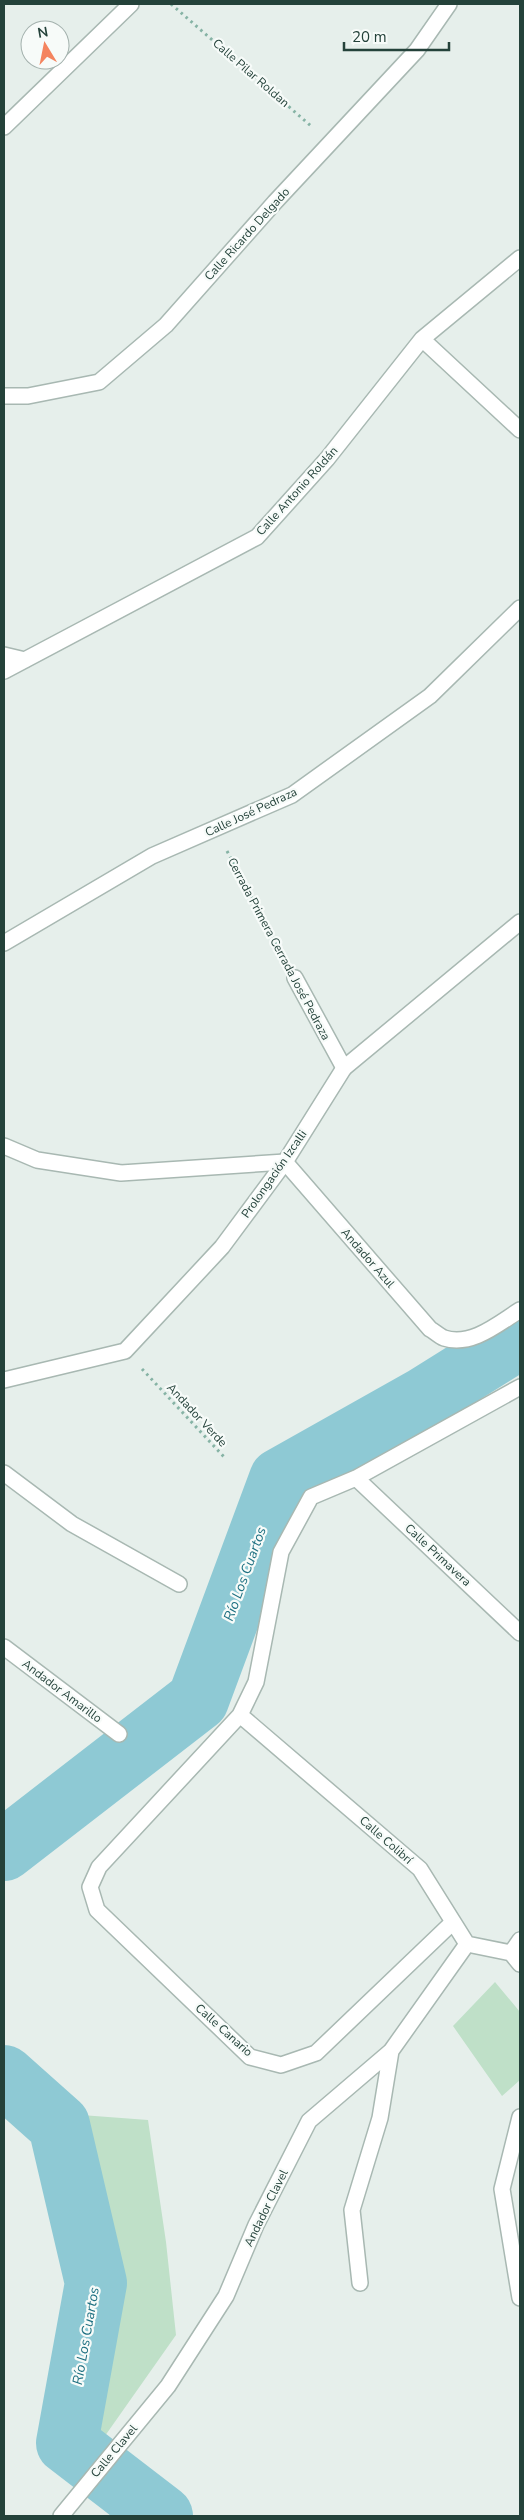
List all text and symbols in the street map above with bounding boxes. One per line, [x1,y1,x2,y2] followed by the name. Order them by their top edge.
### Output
[20,20,70,70] north arrow
[344,20,449,52] scale bar
[36,22,50,43] text: N
[352,27,387,47] text: 20 m
[209,35,293,111] street label: Calle Pilar Roldan
[201,184,293,284] street label: Calle Ricardo Delgado
[253,443,341,539] street label: Calle Antonio Roldán
[202,784,300,840] street label: Calle José Pedraza
[224,855,334,1043] street label: Cerrada Primera Cerrada José Pedraza
[238,1127,310,1221] street label: Prolongación Izcalli
[338,1225,399,1292] street label: Andador Azul
[163,1380,231,1450] street label: Andador Verde
[401,1520,475,1590] street label: Calle Primavera
[219,1524,271,1624] water label: Río Los Cuartos
[19,1656,105,1727] street label: Andador Amarillo
[356,1812,417,1868] street label: Calle Colibrí
[192,2000,256,2060] street label: Calle Canario
[240,2166,292,2249] street label: Andador Clavel
[68,2285,104,2386] water label: Río Los Cuartos
[87,2421,141,2481] street label: Calle Clavel

